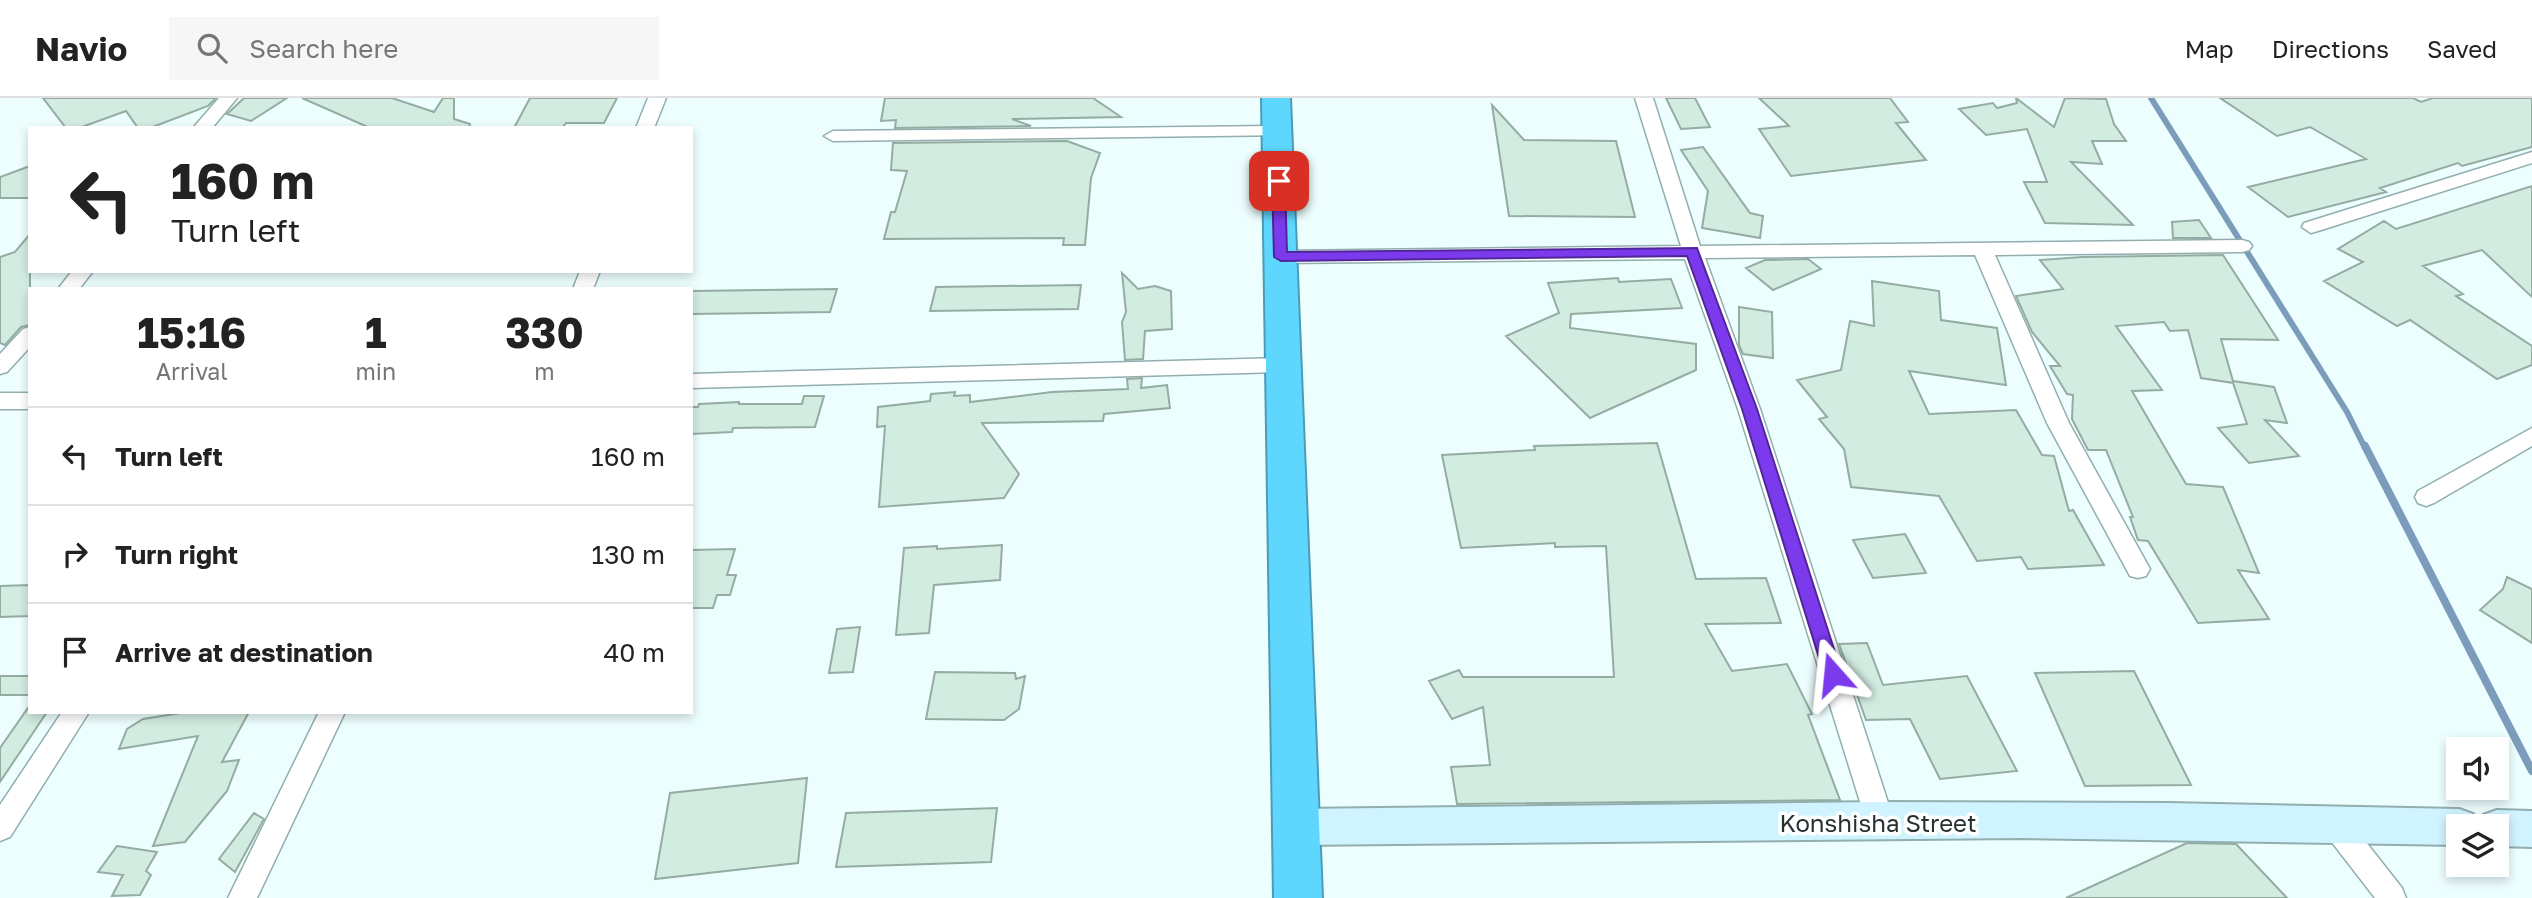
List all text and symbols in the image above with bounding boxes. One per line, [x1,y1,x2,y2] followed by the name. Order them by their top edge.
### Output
[169,17,659,80] search box
[35,29,127,68] text: Navio
[193,29,231,67] icon: search
[249,33,398,64] text: Search here
[2185,34,2234,63] text: Map
[2272,34,2389,63] text: Directions
[2427,34,2497,63] text: Saved
[171,151,314,210] text: 160 m
[1249,151,1309,211] pin
[56,154,147,245] icon: left
[1260,162,1298,200] icon: arrive
[171,211,300,249] text: Turn left
[137,307,246,357] text: 15:16
[365,307,387,357] text: 1
[505,307,584,357] text: 330
[156,357,228,385] text: Arrival
[355,357,396,385] text: min
[534,357,555,385] text: m
[56,437,94,475] icon: left
[115,441,223,472] text: Turn left
[591,441,665,472] text: 160 m
[56,535,94,573] icon: right
[115,539,238,570] text: Turn right
[592,539,665,570] text: 130 m
[56,633,94,671] icon: arrive
[115,637,373,668] text: Arrive at destination
[604,637,665,668] text: 40 m
[1796,637,1870,711] position arrow
[2446,737,2509,877] map controls
[2446,737,2509,800] button: sound
[1779,808,1977,837] street label: Konshisha Street
[2446,814,2509,877] button: layers

